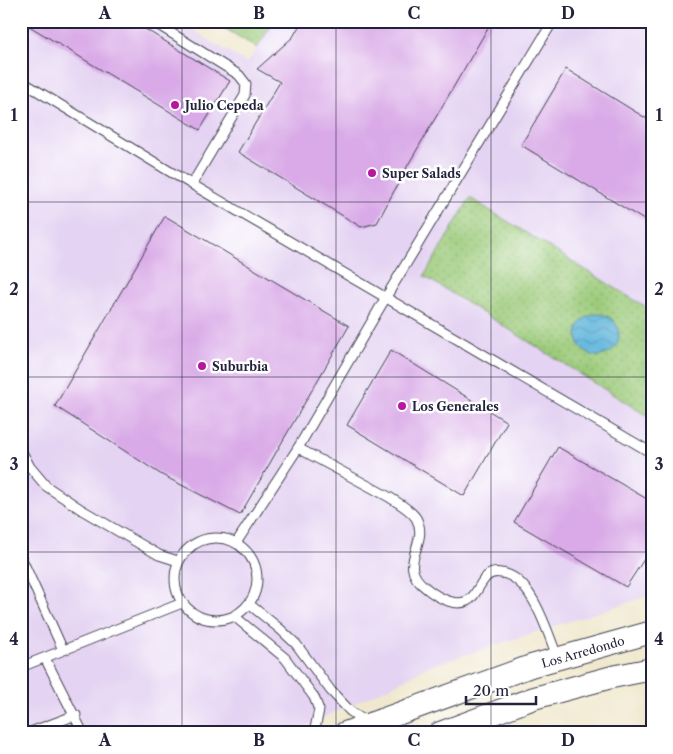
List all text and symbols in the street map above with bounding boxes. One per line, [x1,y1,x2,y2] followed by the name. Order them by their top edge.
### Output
[98,3,112,23] text: A
[253,3,265,23] text: B
[408,3,420,23] text: C
[561,3,575,23] text: D
[183,98,265,113] place label: Julio Cepeda
[169,99,181,111] marker: Julio Cepeda
[10,105,18,125] text: 1
[655,105,663,125] text: 1
[382,166,461,181] place label: Super Salads
[366,167,378,179] marker: Super Salads
[9,279,19,299] text: 2
[654,279,664,299] text: 2
[212,359,269,374] place label: Suburbia
[196,360,208,372] marker: Suburbia
[412,399,499,414] place label: Los Generales
[396,400,408,412] marker: Los Generales
[9,454,19,474] text: 3
[654,454,664,474] text: 3
[9,629,19,649] text: 4
[654,629,664,649] text: 4
[540,633,626,671] street label: Los Arredondo
[466,674,536,706] scale bar
[473,681,509,700] text: 20 m
[98,730,112,750] text: A
[253,730,265,750] text: B
[408,730,420,750] text: C
[561,730,575,750] text: D

